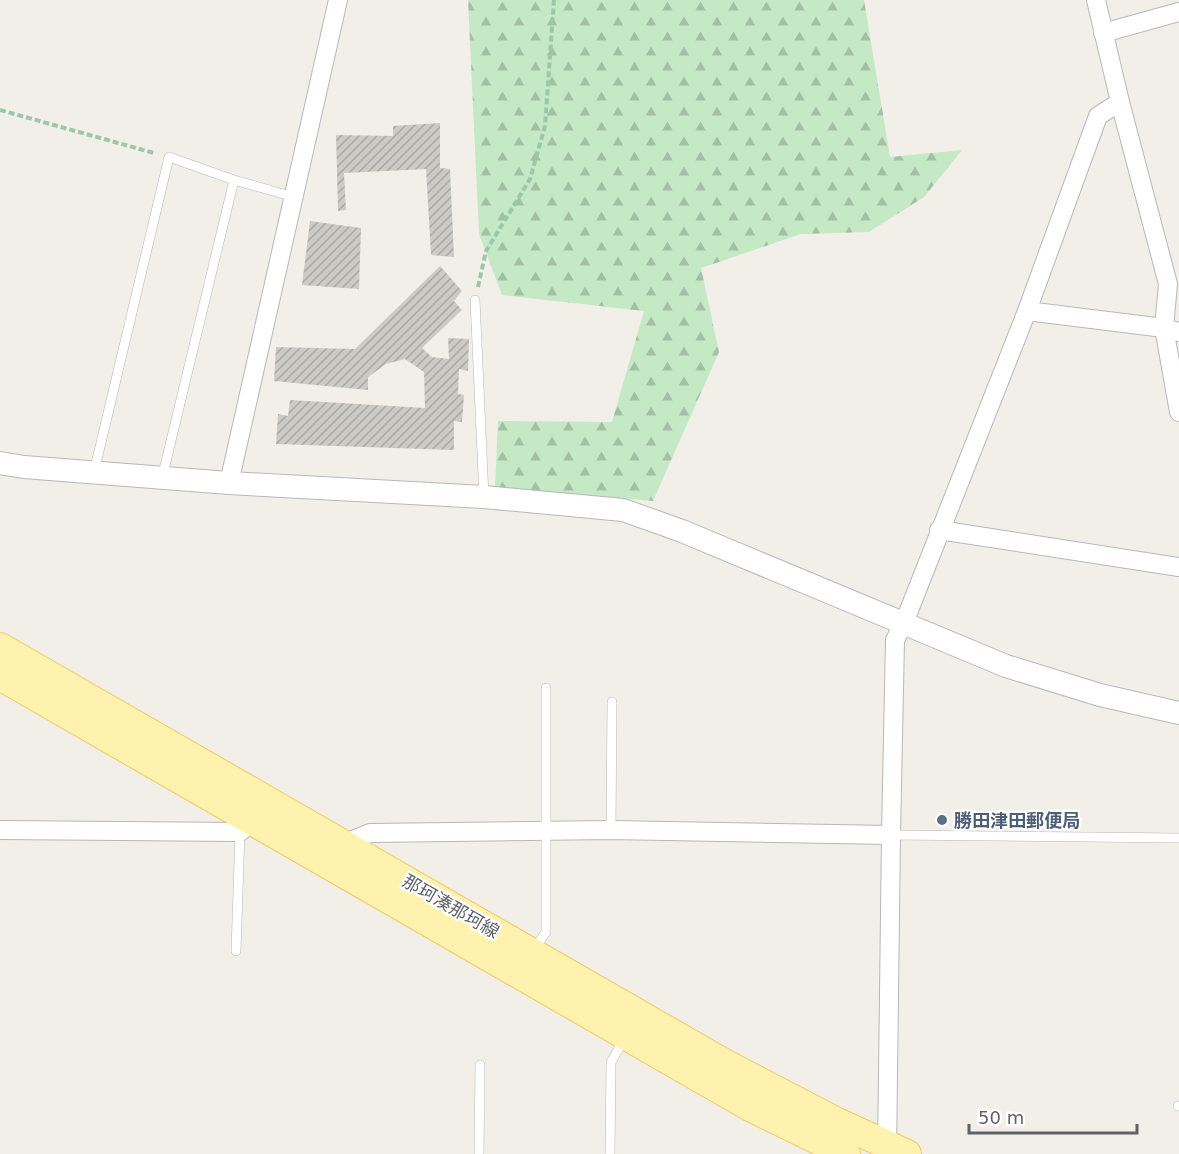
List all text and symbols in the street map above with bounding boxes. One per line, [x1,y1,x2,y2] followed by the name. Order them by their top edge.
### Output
[954,810,1080,831] place label: 勝田津田郵便局
[935,813,949,827] marker: 勝田津田郵便局
[399,870,503,942] street label: 那珂湊那珂線
[969,1097,1137,1135] scale bar
[978,1107,1024,1128] text: 50 m

